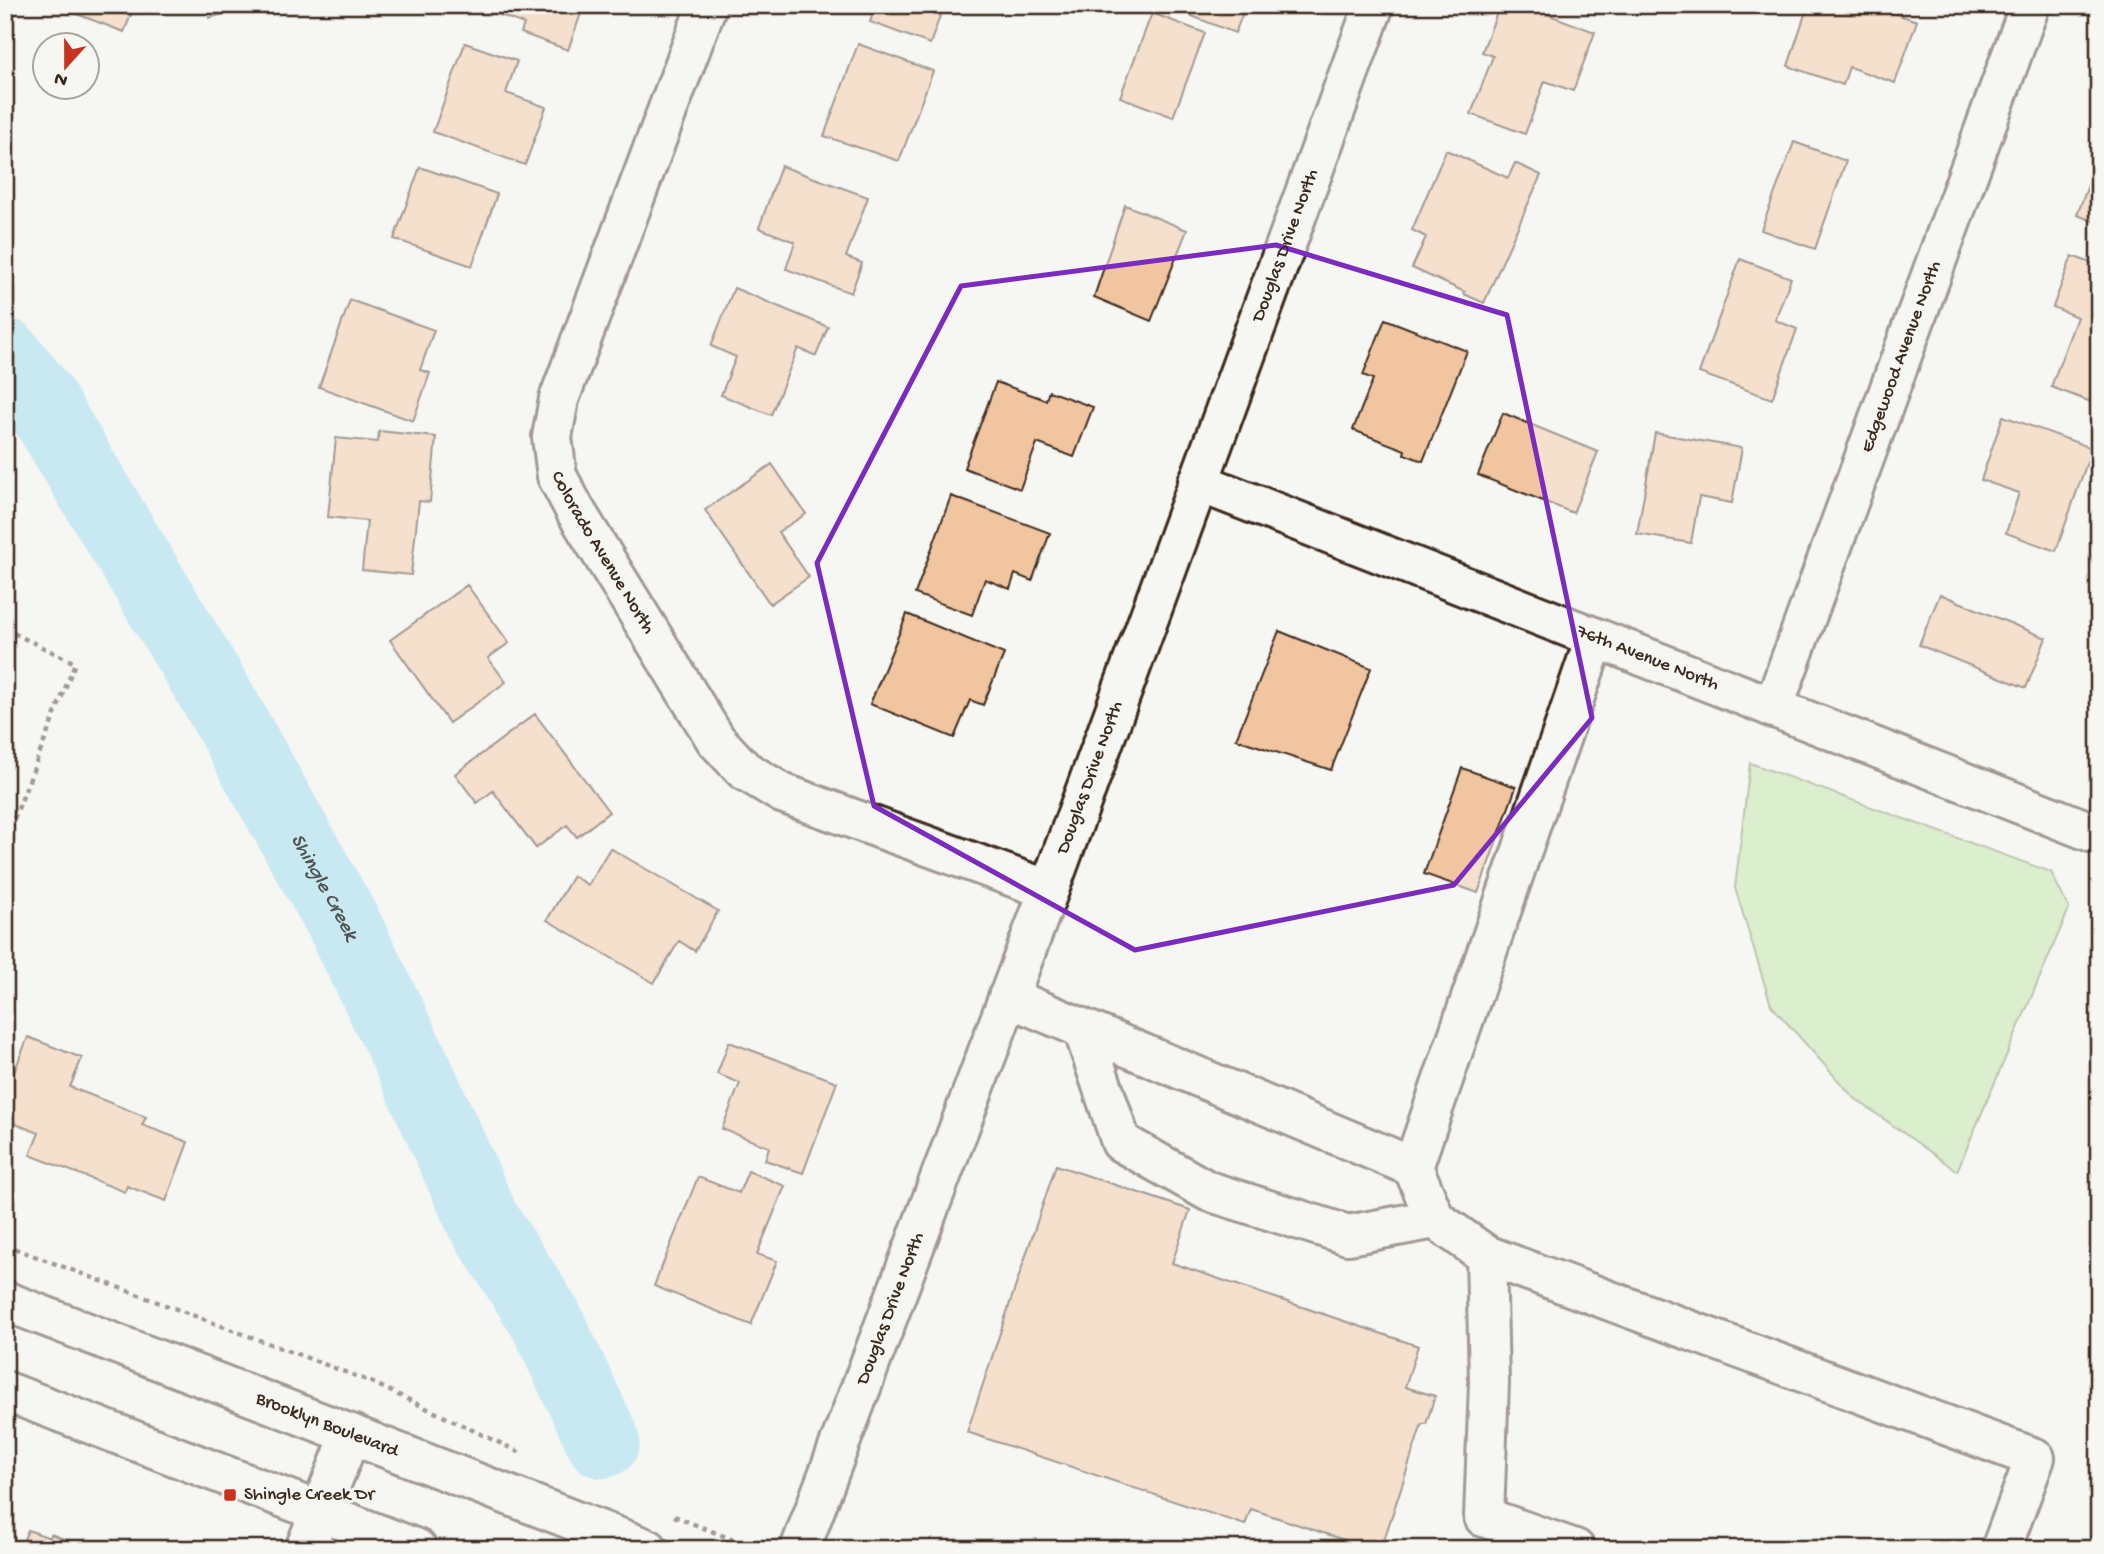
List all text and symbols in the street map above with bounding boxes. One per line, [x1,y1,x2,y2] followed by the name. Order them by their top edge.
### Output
[32,32,102,102] north arrow
[51,66,71,92] text: N
[1246,166,1324,327] street label: Douglas Drive North
[1856,258,1947,456] street label: Edgewood Avenue North
[545,467,660,638] street label: Colorado Avenue North
[1572,620,1722,696] street label: 76th Avenue North
[1051,698,1129,859] street label: Douglas Drive North
[284,830,364,947] water label: Shingle Creek
[851,1229,930,1390] street label: Douglas Drive North
[251,1387,403,1464] street label: Brooklyn Boulevard
[244,1484,376,1507] place label: Shingle Creek Dr
[222,1487,238,1503] marker: Shingle Creek Dr

